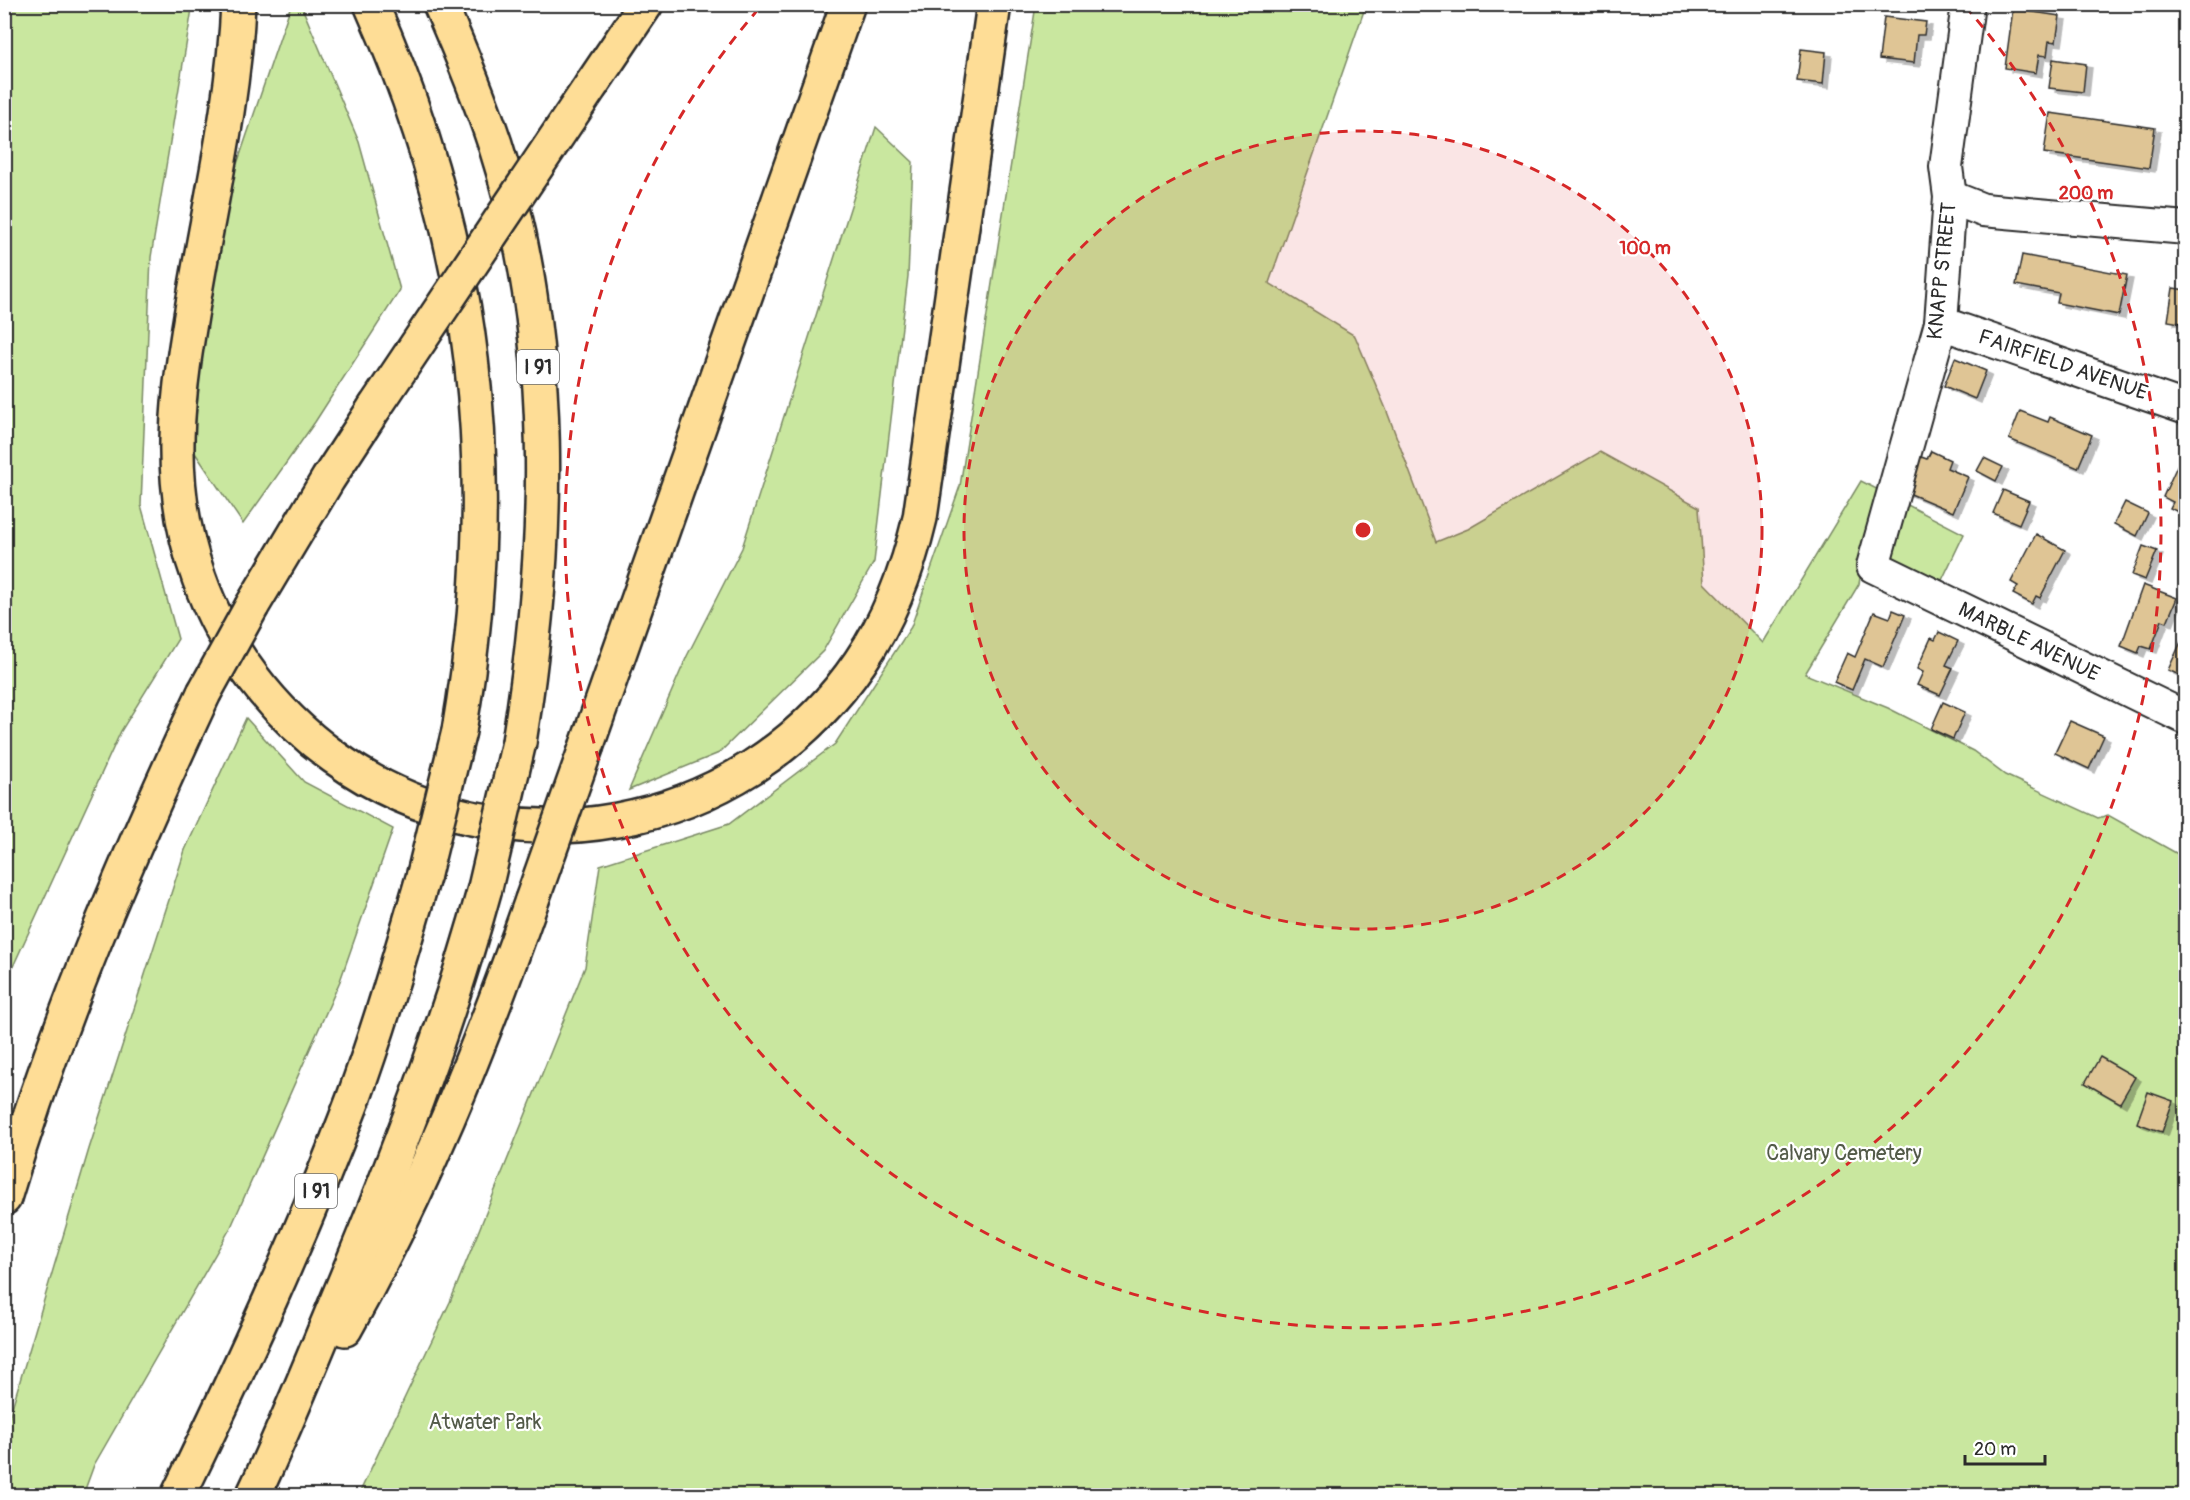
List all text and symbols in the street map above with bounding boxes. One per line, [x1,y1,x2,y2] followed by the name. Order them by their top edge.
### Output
[2059,182,2113,205] text: 200 m
[1921,201,1963,341] street label: KNAPP STREET
[1619,237,1671,260] text: 100 m
[1975,323,2151,407] street label: FAIRFIELD AVENUE
[517,350,559,384] road number: I 91
[1353,520,1373,540] centre of rings
[1954,596,2104,688] street label: MARBLE AVENUE
[1766,1140,1922,1167] park label: Calvary Cemetery
[295,1174,337,1208] road number: I 91
[428,1409,542,1436] park label: Atwater Park
[1965,1428,2044,1466] scale bar
[1974,1438,2016,1461] text: 20 m

